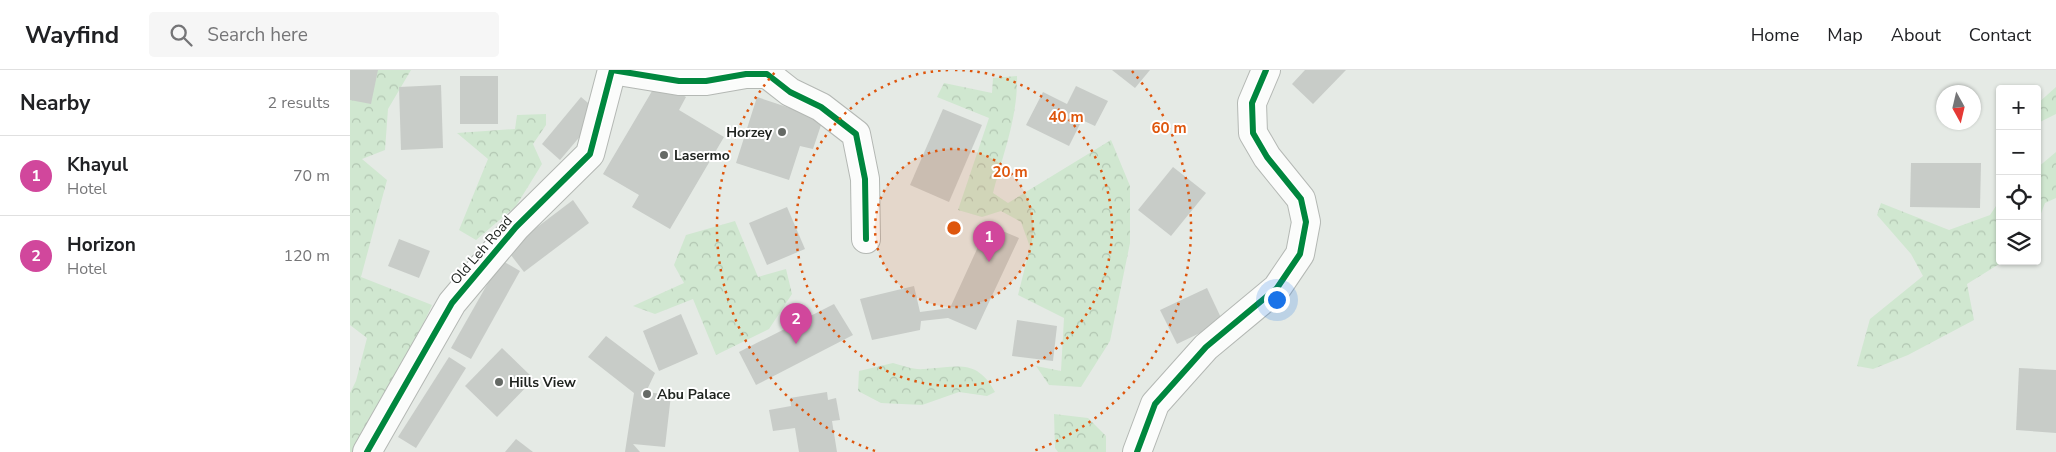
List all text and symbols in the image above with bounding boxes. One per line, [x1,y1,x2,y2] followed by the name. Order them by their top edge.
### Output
[149,12,499,57] search box
[25,19,119,51] text: Wayfind
[167,21,195,49] icon: search
[207,22,308,48] text: Search here
[1751,23,1799,47] text: Home
[1827,23,1863,47] text: Map
[1891,23,1941,47] text: About
[1969,23,2031,47] text: Contact
[1936,85,1981,130] north arrow
[1996,85,2041,265] map controls
[1996,85,2041,130] button: +
[20,89,90,117] text: Nearby
[268,92,330,114] text: 2 results
[1048,107,1084,127] text: 40 m
[1151,118,1187,138] text: 60 m
[726,123,773,142] place label: Horzey
[776,126,788,138] marker: Horzey
[1996,130,2041,175] button: −
[674,146,730,165] place label: Lasermo
[658,149,670,161] marker: Lasermo
[67,152,128,178] text: Khayul
[992,162,1028,182] text: 20 m
[31,165,41,187] text: 1
[293,165,330,187] text: 70 m
[1996,175,2041,220] button: locate
[67,178,107,200] text: Hotel
[446,212,517,289] street label: Old Leh Road
[945,219,963,237] centre of rings
[1996,220,2041,265] button: layers
[973,221,1005,262] pin: 1
[67,232,136,258] text: Horizon
[31,245,41,267] text: 2
[283,245,330,267] text: 120 m
[67,258,107,280] text: Hotel
[1264,287,1290,313] your location
[780,303,812,344] pin: 2
[509,373,576,392] place label: Hills View
[493,376,505,388] marker: Hills View
[657,385,731,404] place label: Abu Palace
[641,388,653,400] marker: Abu Palace

